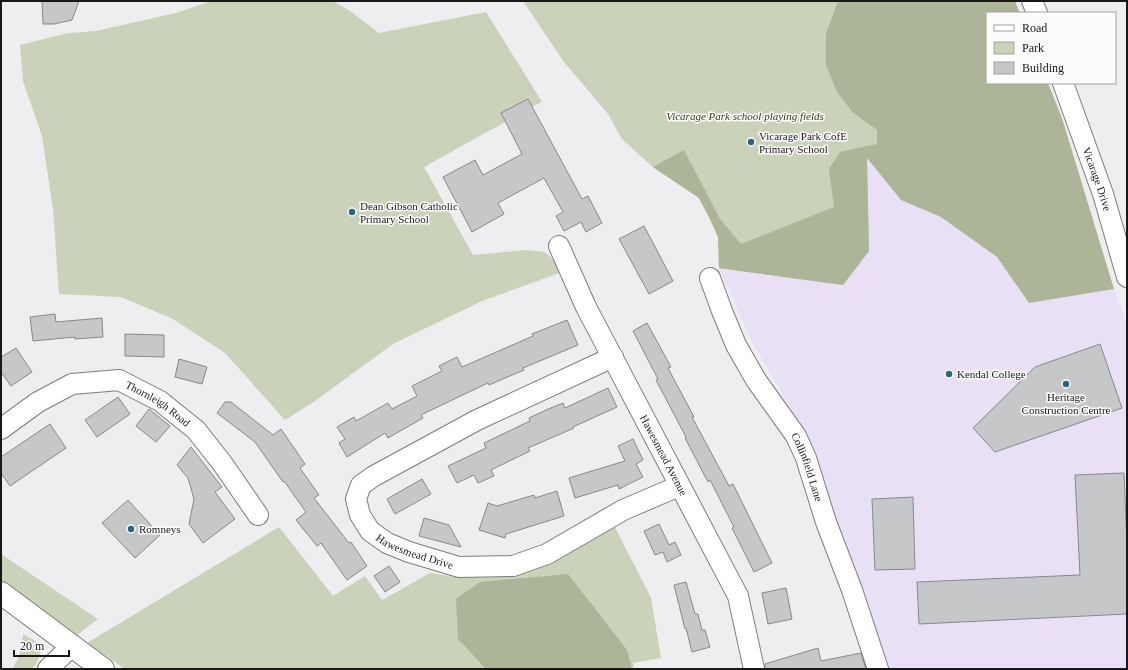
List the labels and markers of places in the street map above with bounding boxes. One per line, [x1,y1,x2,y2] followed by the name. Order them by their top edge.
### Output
[759,130,847,155] place label: Vicarage Park CofE Primary School
[746,137,756,147] marker: Vicarage Park CofE Primary School
[360,200,458,225] place label: Dean Gibson Catholic Primary School
[347,207,357,217] marker: Dean Gibson Catholic Primary School
[957,368,1026,380] place label: Kendal College
[944,369,954,379] marker: Kendal College
[1061,379,1071,389] marker: Heritage Construction Centre
[1022,391,1111,416] place label: Heritage Construction Centre
[139,523,181,535] place label: Romneys
[126,524,136,534] marker: Romneys

